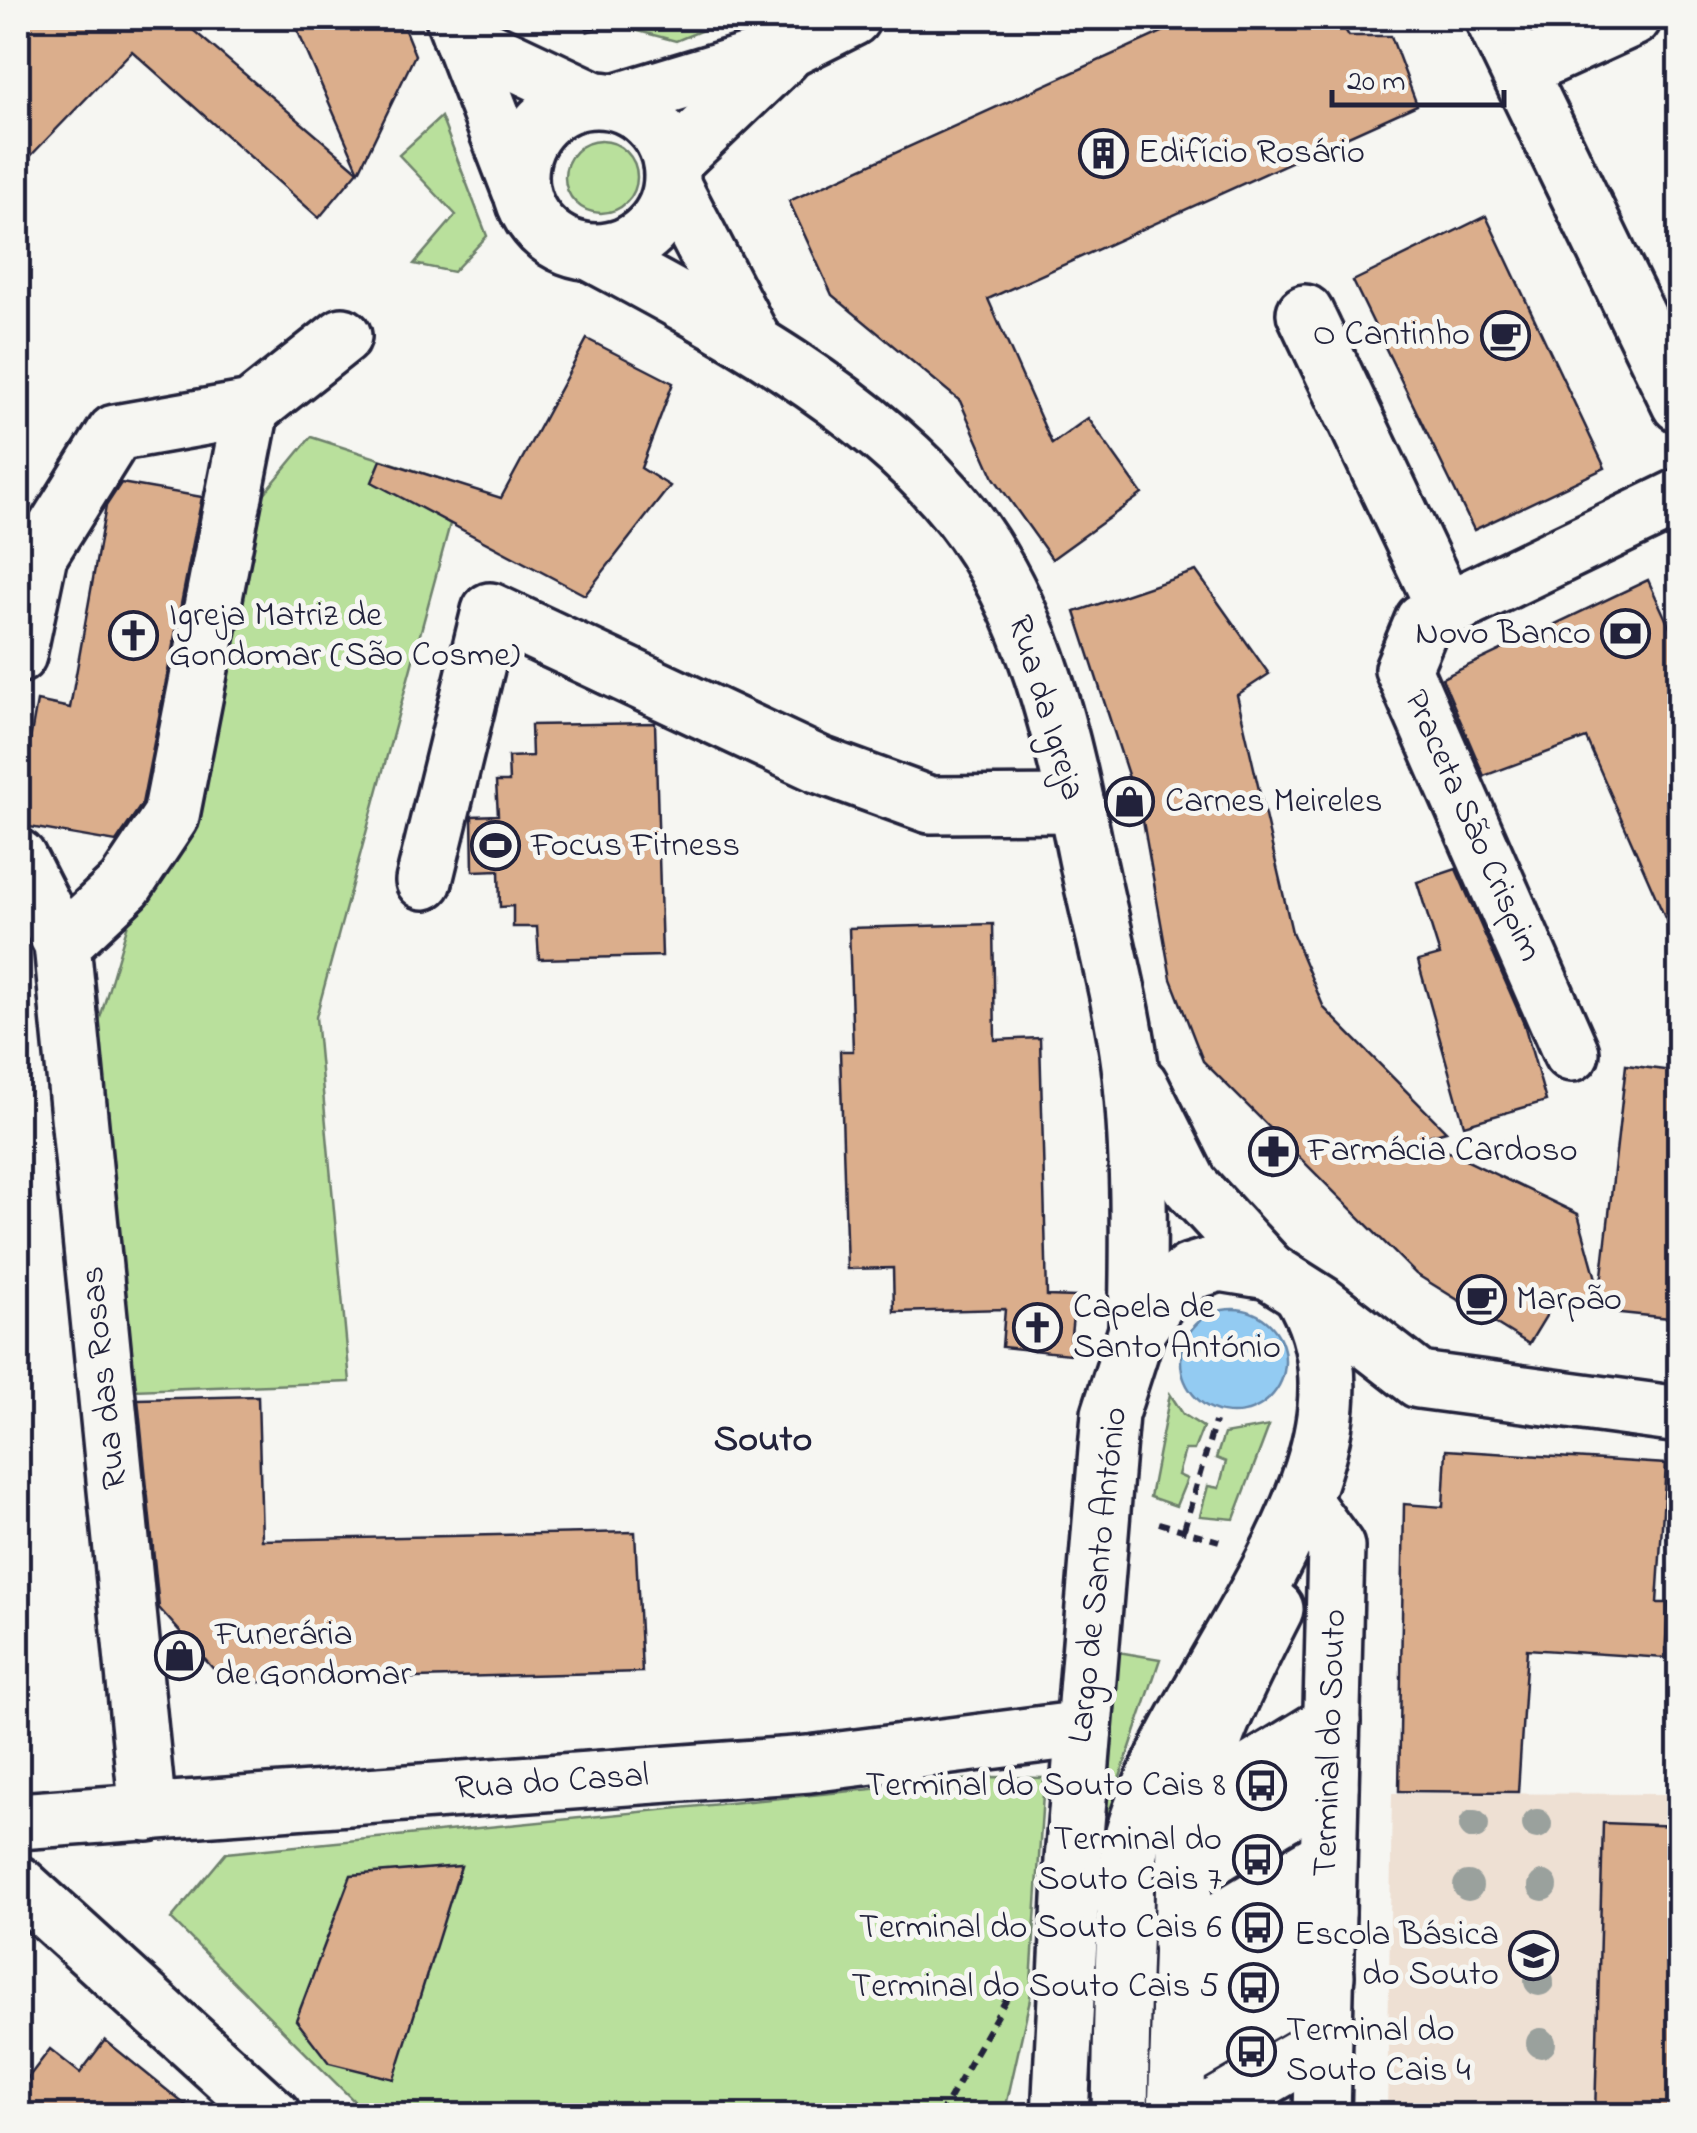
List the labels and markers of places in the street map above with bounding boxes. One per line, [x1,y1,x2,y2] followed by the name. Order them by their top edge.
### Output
[1077,127,1129,179] building icon: Edifício Rosário
[1138,128,1365,179] place label: Edifício Rosário
[1479,309,1531,361] cafe icon: O Cantinho
[1313,310,1470,361] place label: O Cantinho
[169,591,520,682] place label: Igreja Matriz de Gondomar (São Cosme)
[1600,608,1652,660] bank icon: Novo Banco
[1415,609,1591,660] place label: Novo Banco
[108,610,160,662] church icon: Igreja Matriz de Gondomar (São Cosme)
[1104,776,1156,828] shop icon: Carnes Meireles
[1165,777,1383,828] place label: Carnes Meireles
[470,820,522,872] sports icon: Focus Fitness
[530,821,740,872] place label: Focus Fitness
[1247,1125,1299,1177] pharmacy icon: Farmácia Cardoso
[1307,1126,1578,1177] place label: Farmácia Cardoso
[1455,1274,1507,1326] cafe icon: Marpão
[1516,1275,1622,1326] place label: Marpão
[1073,1283,1281,1374] place label: Capela de Santo António
[1012,1302,1064,1354] church icon: Capela de Santo António
[214,1610,411,1701] place label: Funerária de Gondomar
[154,1629,206,1681] shop icon: Funerária de Gondomar
[1235,1760,1287,1812] bus stop icon: Terminal do Souto Cais 8
[865,1761,1226,1812] place label: Terminal do Souto Cais 8
[1037,1815,1222,1906] place label: Terminal do Souto Cais 7
[1231,1834,1283,1886] bus stop icon: Terminal do Souto Cais 7
[1231,1902,1283,1954] bus stop icon: Terminal do Souto Cais 6
[859,1903,1222,1954] place label: Terminal do Souto Cais 6
[1294,1910,1499,2001] place label: Escola Básica do Souto
[1508,1929,1560,1981] school or university icon: Escola Básica do Souto
[1228,1961,1280,2013] bus stop icon: Terminal do Souto Cais 5
[851,1962,1219,2013] place label: Terminal do Souto Cais 5
[1286,2006,1471,2097] place label: Terminal do Souto Cais 4
[1225,2025,1277,2077] bus stop icon: Terminal do Souto Cais 4

